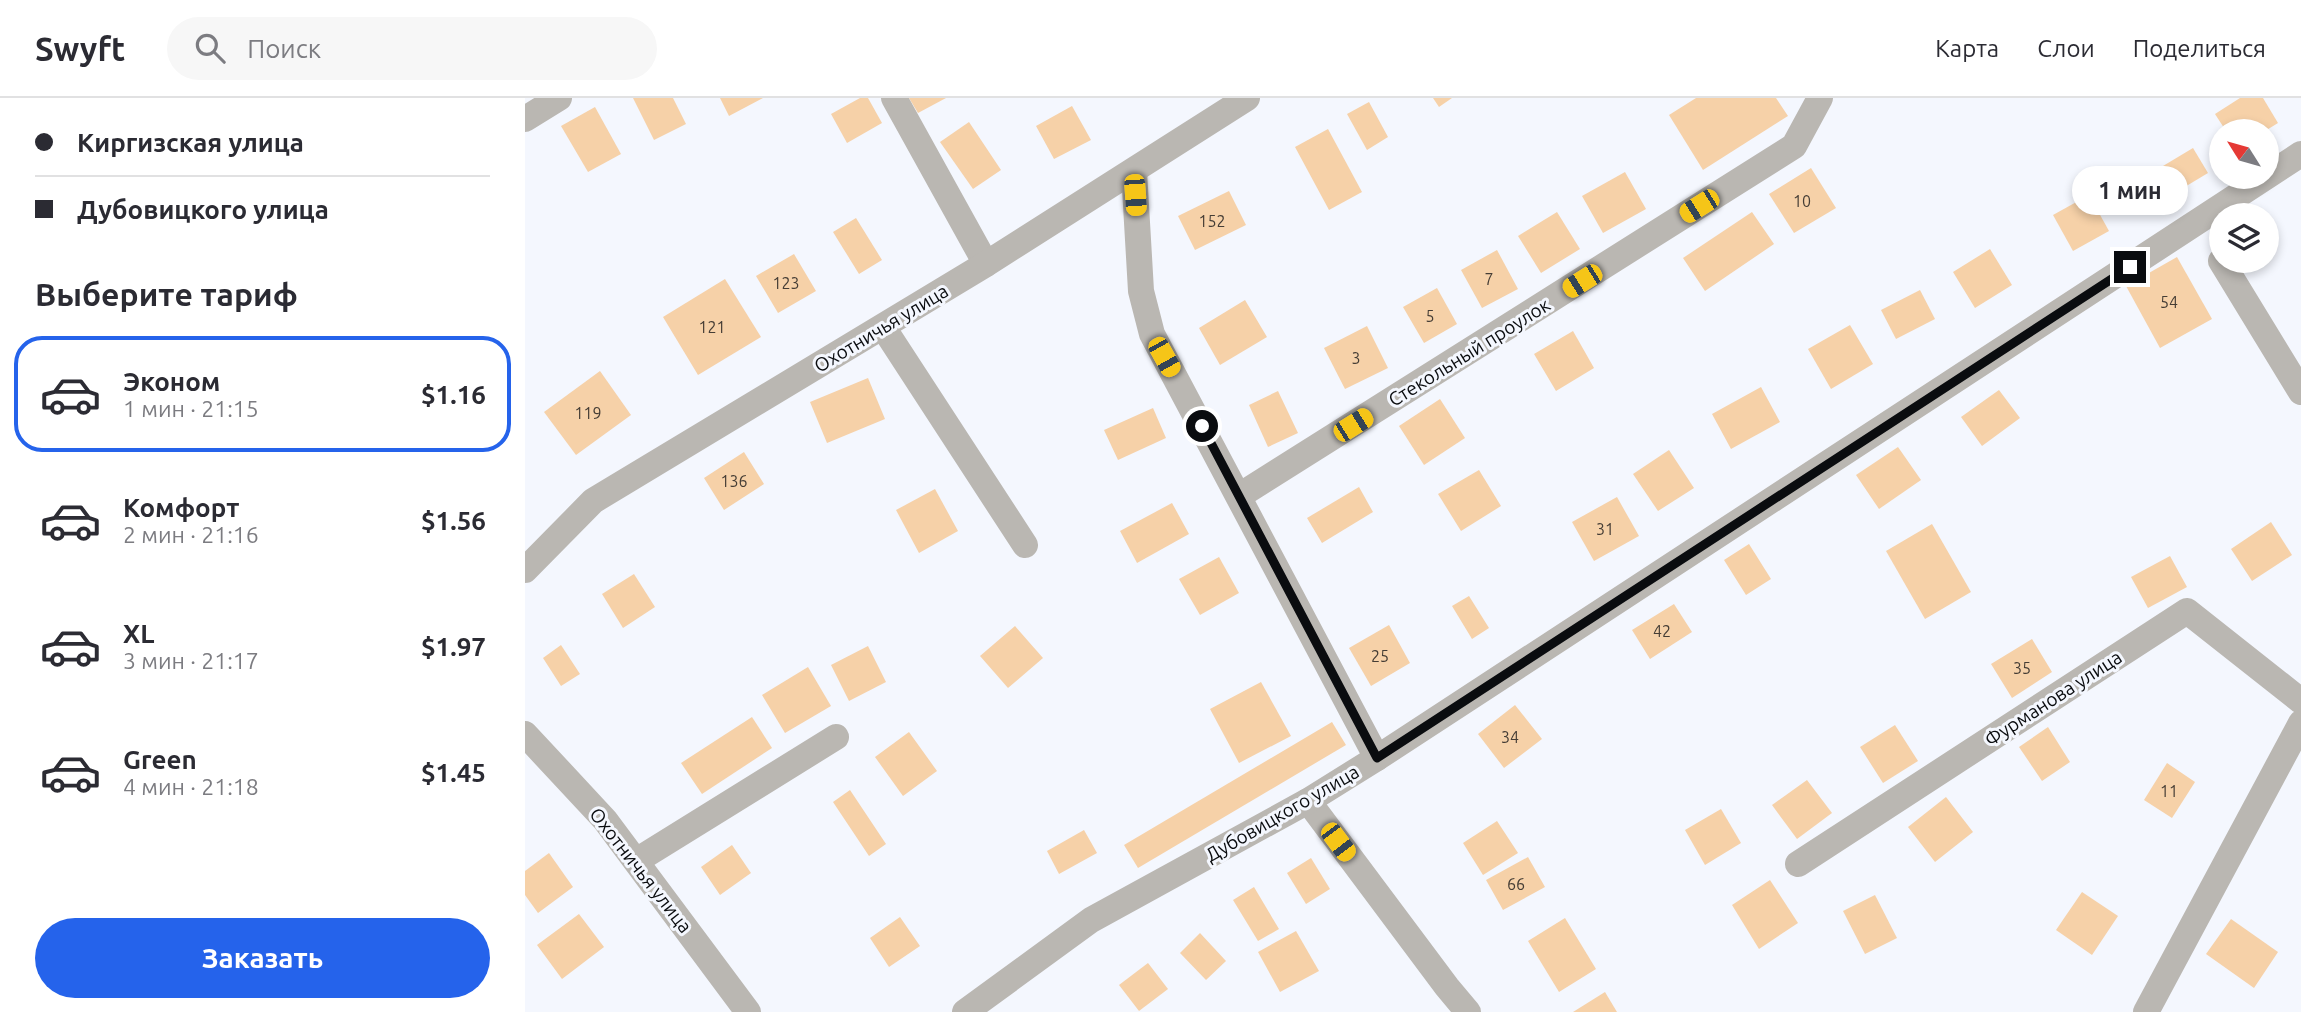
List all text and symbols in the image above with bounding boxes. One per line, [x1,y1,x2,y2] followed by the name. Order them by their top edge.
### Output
[167,17,657,80] search box
[191,29,229,67] icon: search
[35,30,125,67] text: Swyft
[247,34,321,63] text: Поиск
[1935,35,1999,62] text: Карта
[2037,35,2095,62] text: Слои
[2133,35,2266,62] text: Поделиться
[2209,119,2279,189] north arrow
[2209,119,2279,273] map controls
[77,128,304,157] text: Киргизская улица
[2072,166,2188,214] callout: 1 мин
[1124,173,1147,217] car
[2098,178,2162,203] text: 1 мин
[1676,186,1723,226] car
[1793,192,1811,210] house number: 10
[77,195,329,224] text: Дубовицкого улица
[2209,203,2279,273] button: layers
[1198,212,1226,230] house number: 152
[2114,251,2146,283] route end
[1559,261,1606,301] car
[1484,270,1494,288] house number: 7
[772,274,800,292] house number: 123
[35,276,298,312] text: Выберите тариф
[810,279,952,377] street label: Охотничья улица
[1384,293,1554,411] street label: Стекольный проулок
[2160,293,2178,311] house number: 54
[1425,307,1435,325] house number: 5
[698,318,726,336] house number: 121
[1145,334,1184,380] car
[1351,349,1361,367] house number: 3
[39,363,102,426] icon: car
[123,367,220,396] text: Эконом
[421,380,486,409] text: $1.16
[123,396,259,421] text: 1 мин · 21:15
[574,404,602,422] house number: 119
[1330,405,1377,445] car
[1186,410,1218,442] route start
[720,472,748,490] house number: 136
[39,489,102,552] icon: car
[123,493,239,522] text: Комфорт
[421,506,486,535] text: $1.56
[1596,520,1614,538] house number: 31
[123,522,259,547] text: 2 мин · 21:16
[39,615,102,678] icon: car
[123,619,154,648] text: XL
[1653,622,1671,640] house number: 42
[421,632,486,661] text: $1.97
[1980,645,2126,751] street label: Фурманова улица
[1371,647,1389,665] house number: 25
[123,648,259,673] text: 3 мин · 21:17
[2013,659,2031,677] house number: 35
[1501,728,1519,746] house number: 34
[39,741,102,804] icon: car
[123,745,197,774] text: Green
[421,758,486,787] text: $1.45
[1201,760,1363,866] street label: Дубовицкого улица
[123,774,259,799] text: 4 мин · 21:18
[2160,782,2178,800] house number: 11
[585,803,697,937] street label: Охотничья улица
[1317,819,1360,865] car
[1507,875,1525,893] house number: 66
[35,918,490,998] button: Заказать

